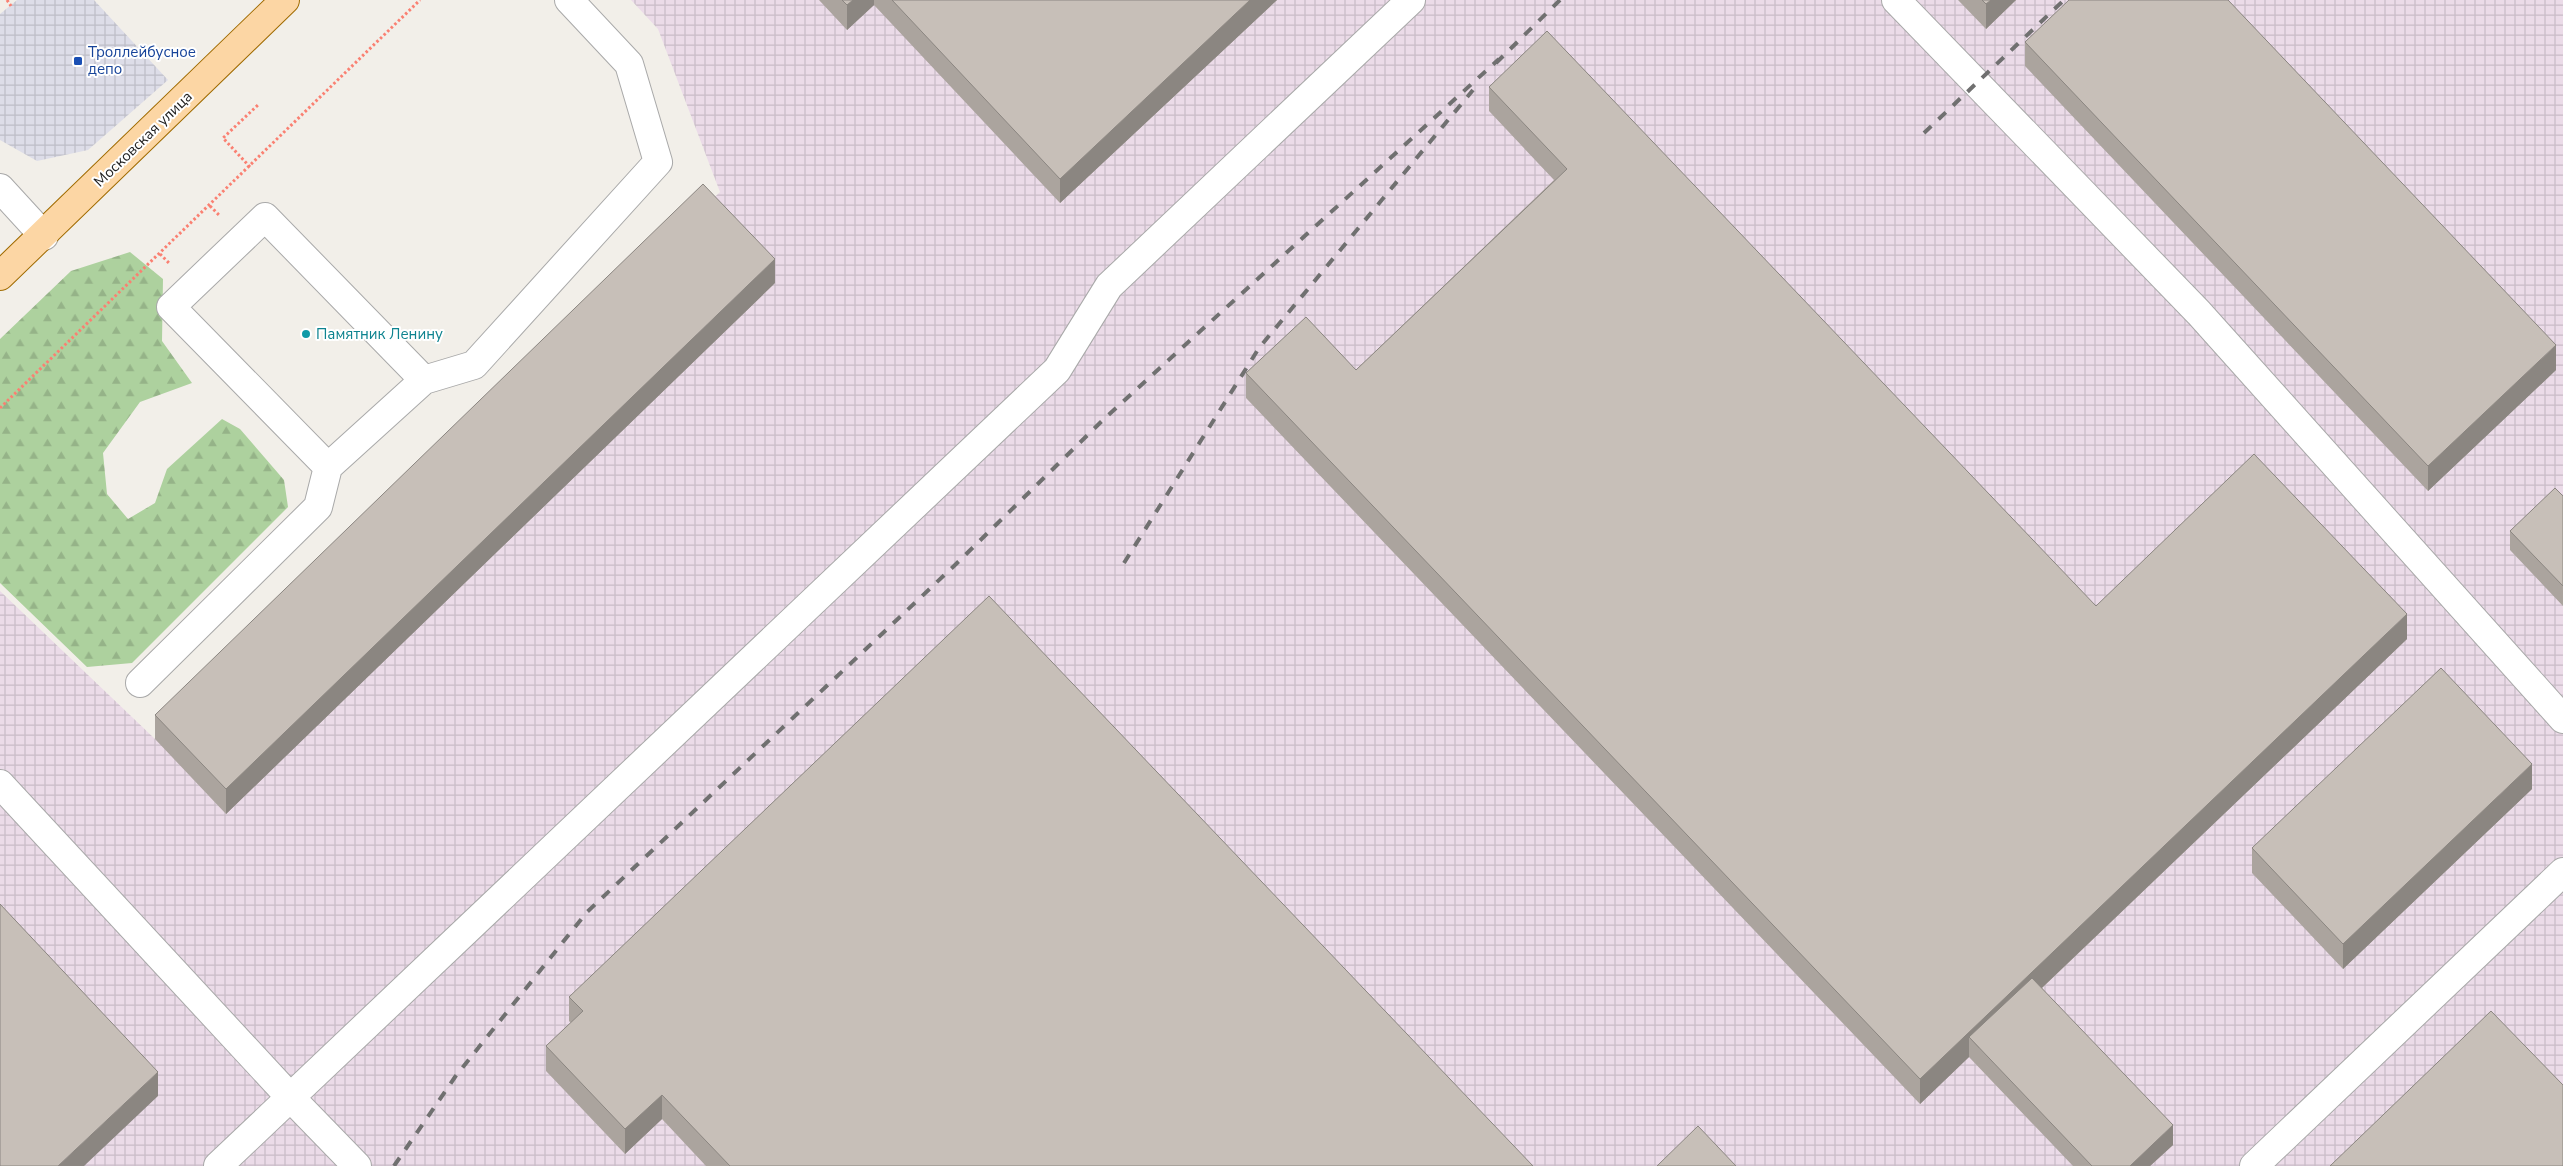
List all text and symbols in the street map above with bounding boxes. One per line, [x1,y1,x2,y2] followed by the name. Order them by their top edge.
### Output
[88,42,196,79] place label: Троллейбусное депо
[72,55,84,67] marker: Троллейбусное депо
[89,87,197,191] street label: Московская улица
[316,324,443,344] place label: Памятник Ленину
[300,328,312,340] marker: Памятник Ленину

